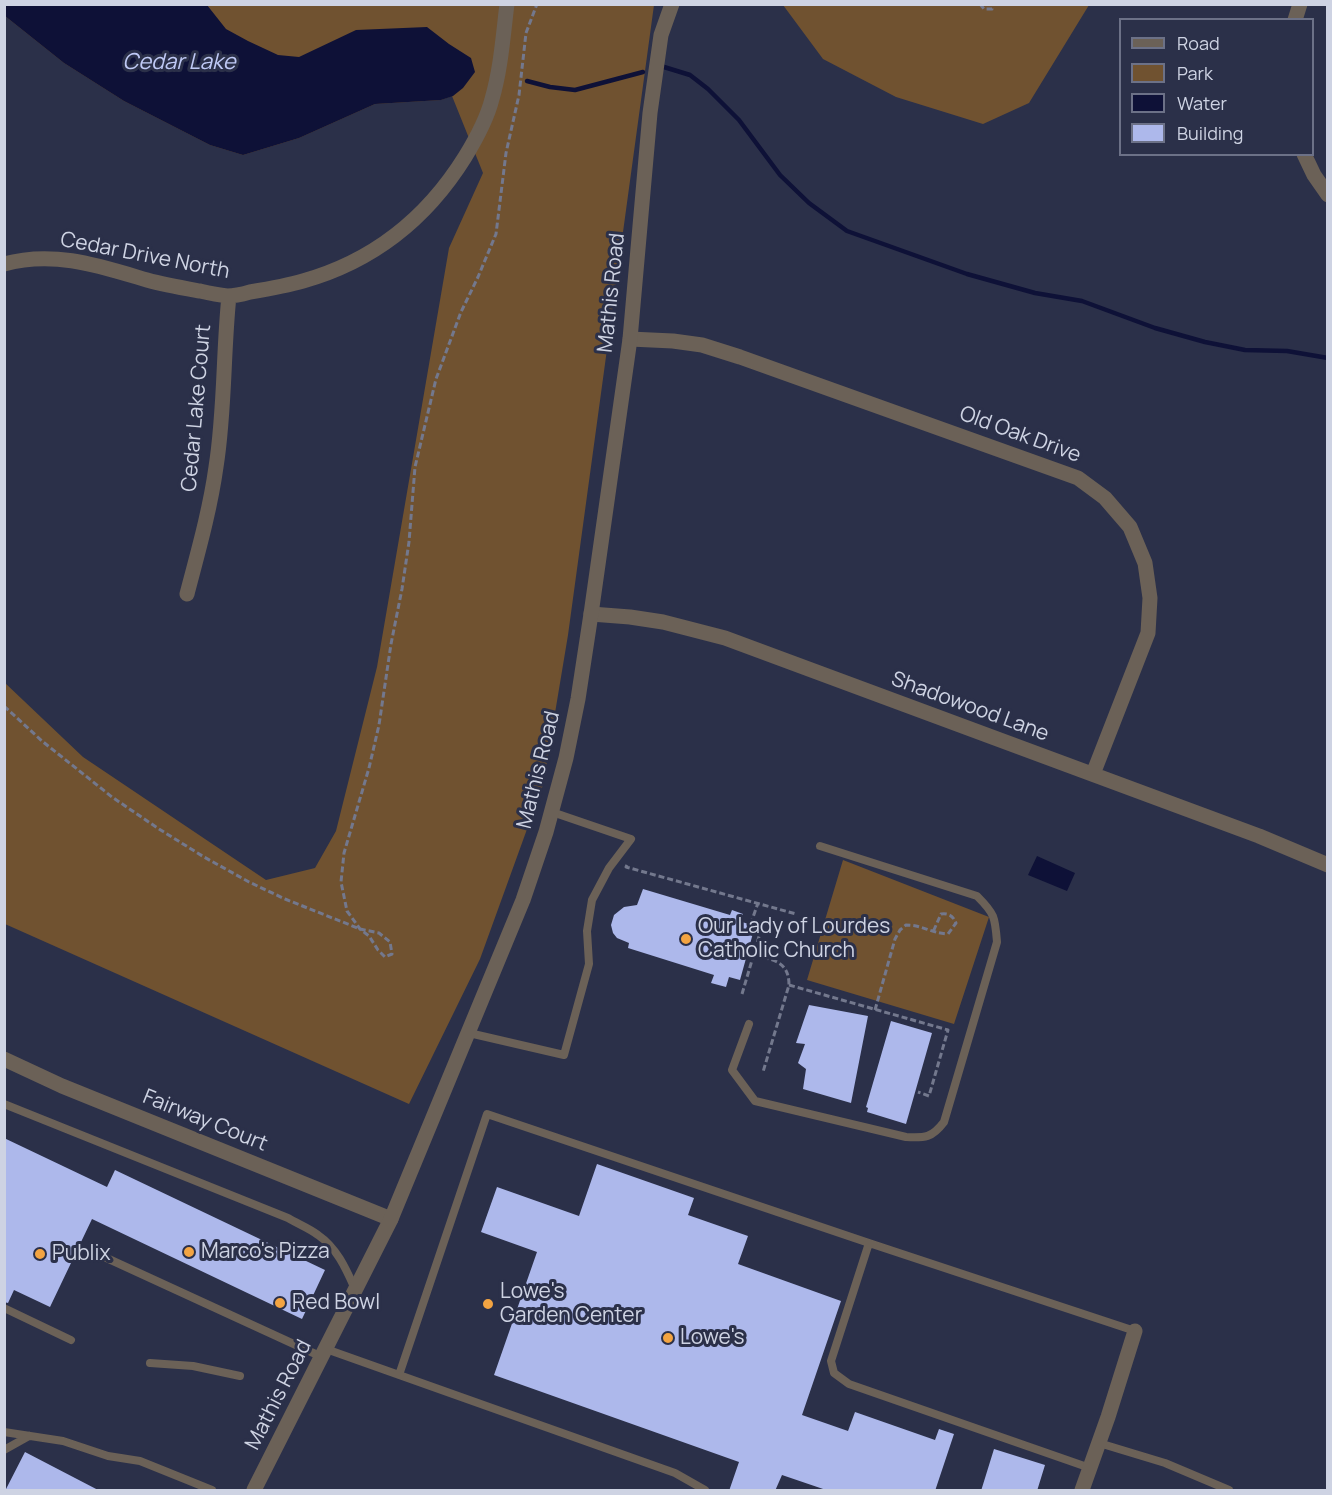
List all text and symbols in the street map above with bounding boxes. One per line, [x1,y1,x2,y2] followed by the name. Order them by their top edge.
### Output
[1119,18,1314,156] legend
[1177,31,1220,55] text: Road
[122,50,236,76] water label: Cedar Lake
[1177,61,1213,85] text: Park
[1177,91,1227,115] text: Water
[1177,121,1243,145] text: Building
[58,227,232,285] street label: Cedar Drive North
[593,232,631,354] street label: Mathis Road
[177,323,217,493] street label: Cedar Lake Court
[956,401,1084,469] street label: Old Oak Drive
[888,667,1052,747] street label: Shadowood Lane
[512,709,566,831] street label: Mathis Road
[698,914,890,964] place label: Our Lady of Lourdes Catholic Church
[679,932,693,946] marker: Our Lady of Lourdes Catholic Church
[139,1085,271,1157] street label: Fairway Court
[201,1239,330,1265] place label: Marco's Pizza
[52,1241,110,1267] place label: Publix
[182,1245,196,1259] marker: Marco's Pizza
[33,1247,47,1261] marker: Publix
[500,1279,642,1329] place label: Lowe's Garden Center
[292,1290,380,1316] place label: Red Bowl
[273,1296,287,1310] marker: Red Bowl
[481,1297,495,1311] marker: Lowe's Garden Center
[680,1325,745,1351] place label: Lowe's
[661,1331,675,1345] marker: Lowe's
[241,1336,317,1454] street label: Mathis Road

